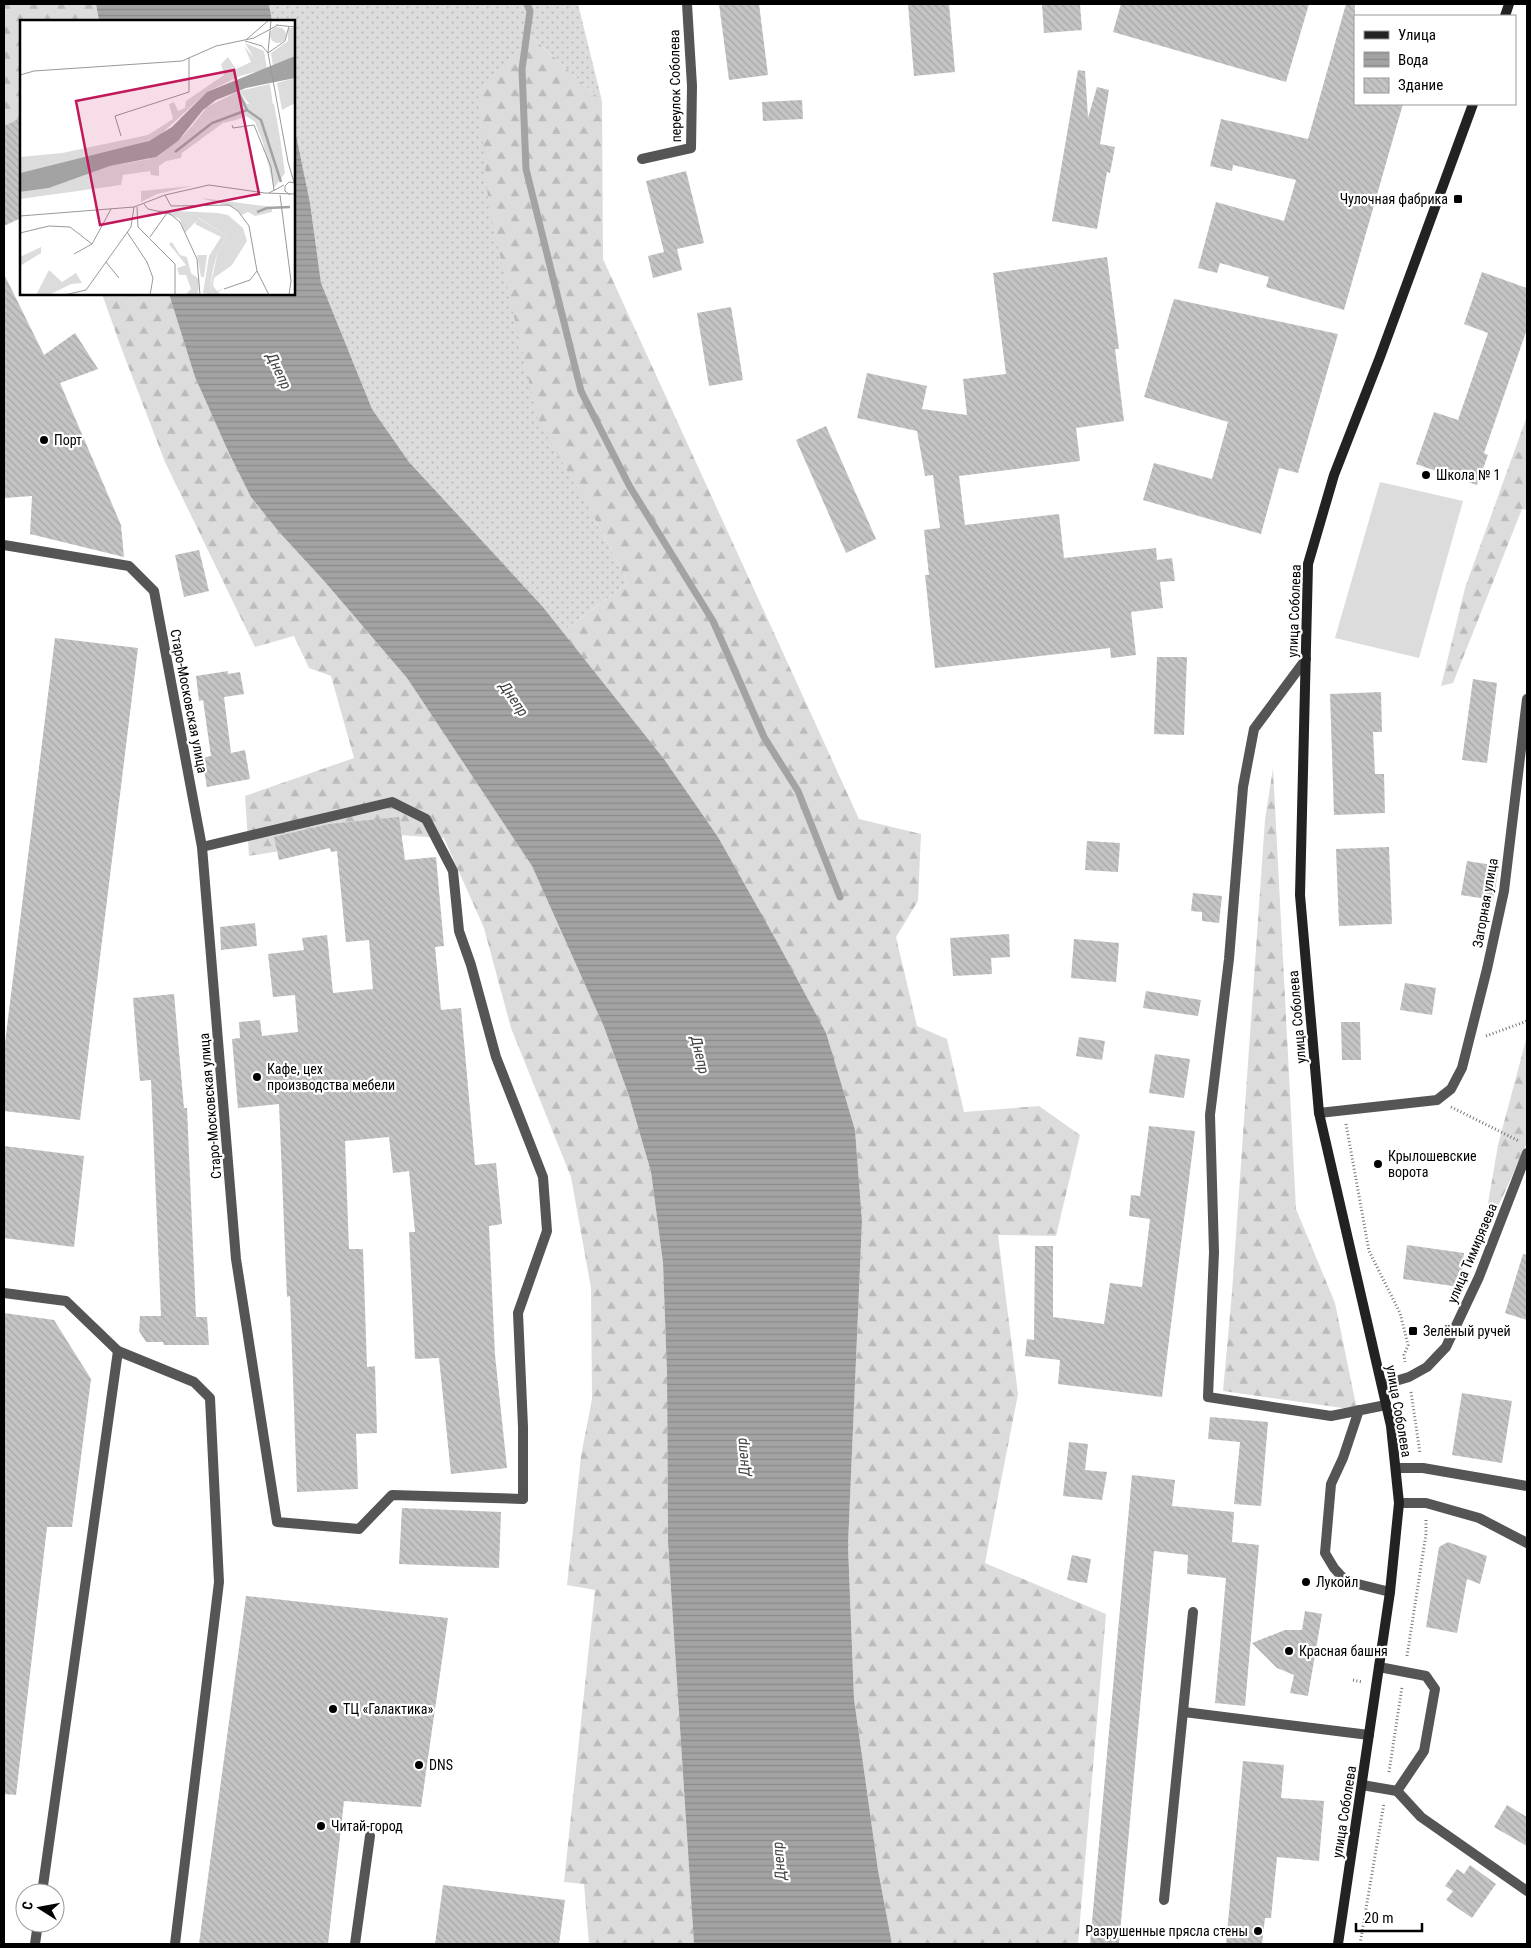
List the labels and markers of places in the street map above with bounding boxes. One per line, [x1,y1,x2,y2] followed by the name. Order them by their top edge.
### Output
[1340,191,1448,207] place label: Чулочная фабрика
[1452,193,1464,205] marker: Чулочная фабрика
[54,432,82,448] place label: Порт
[38,434,50,446] marker: Порт
[1436,467,1501,483] place label: Школа № 1
[1420,469,1432,481] marker: Школа № 1
[267,1061,395,1093] place label: Кафе, цех производства мебели
[251,1071,263,1083] marker: Кафе, цех производства мебели
[1388,1148,1477,1180] place label: Крылошевские ворота
[1372,1158,1384,1170] marker: Крылошевские ворота
[1423,1323,1511,1339] place label: Зелёный ручей
[1407,1325,1419,1337] marker: Зелёный ручей
[1316,1574,1358,1590] place label: Лукойл
[1300,1576,1312,1588] marker: Лукойл
[1299,1643,1388,1659] place label: Красная башня
[1283,1645,1295,1657] marker: Красная башня
[343,1701,433,1717] place label: ТЦ «Галактика»
[327,1703,339,1715] marker: ТЦ «Галактика»
[429,1757,453,1773] place label: DNS
[413,1759,425,1771] marker: DNS
[331,1818,403,1834] place label: Читай-город
[315,1820,327,1832] marker: Читай-город
[1085,1923,1248,1939] place label: Разрушенные прясла стены
[1252,1925,1264,1937] marker: Разрушенные прясла стены

